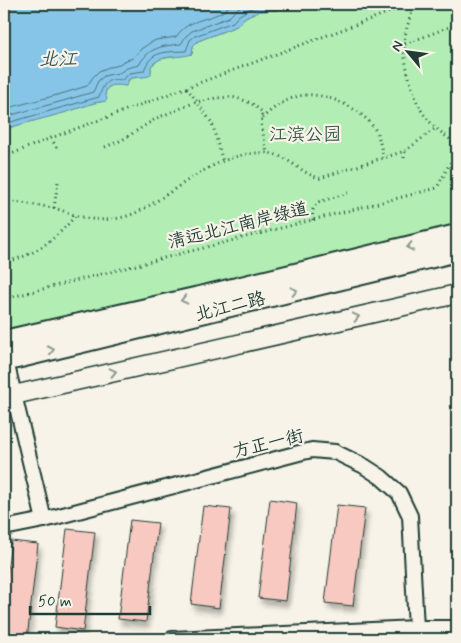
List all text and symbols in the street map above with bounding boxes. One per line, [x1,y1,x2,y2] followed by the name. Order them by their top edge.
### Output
[384,28,434,78] north arrow
[387,38,408,55] text: N
[39,47,78,72] water label: 北江
[269,123,341,147] park label: 江滨公园
[165,197,311,255] street label: 清远北江南岸绿道
[405,241,414,252] one-way arrow
[290,286,299,297] one-way arrow
[192,287,268,327] street label: 北江二路
[179,295,188,305] one-way arrow
[352,312,361,323] one-way arrow
[47,345,56,356] one-way arrow
[108,367,117,378] one-way arrow
[230,424,306,464] street label: 方正一街
[30,583,150,615] scale bar
[38,592,72,612] text: 50 m

